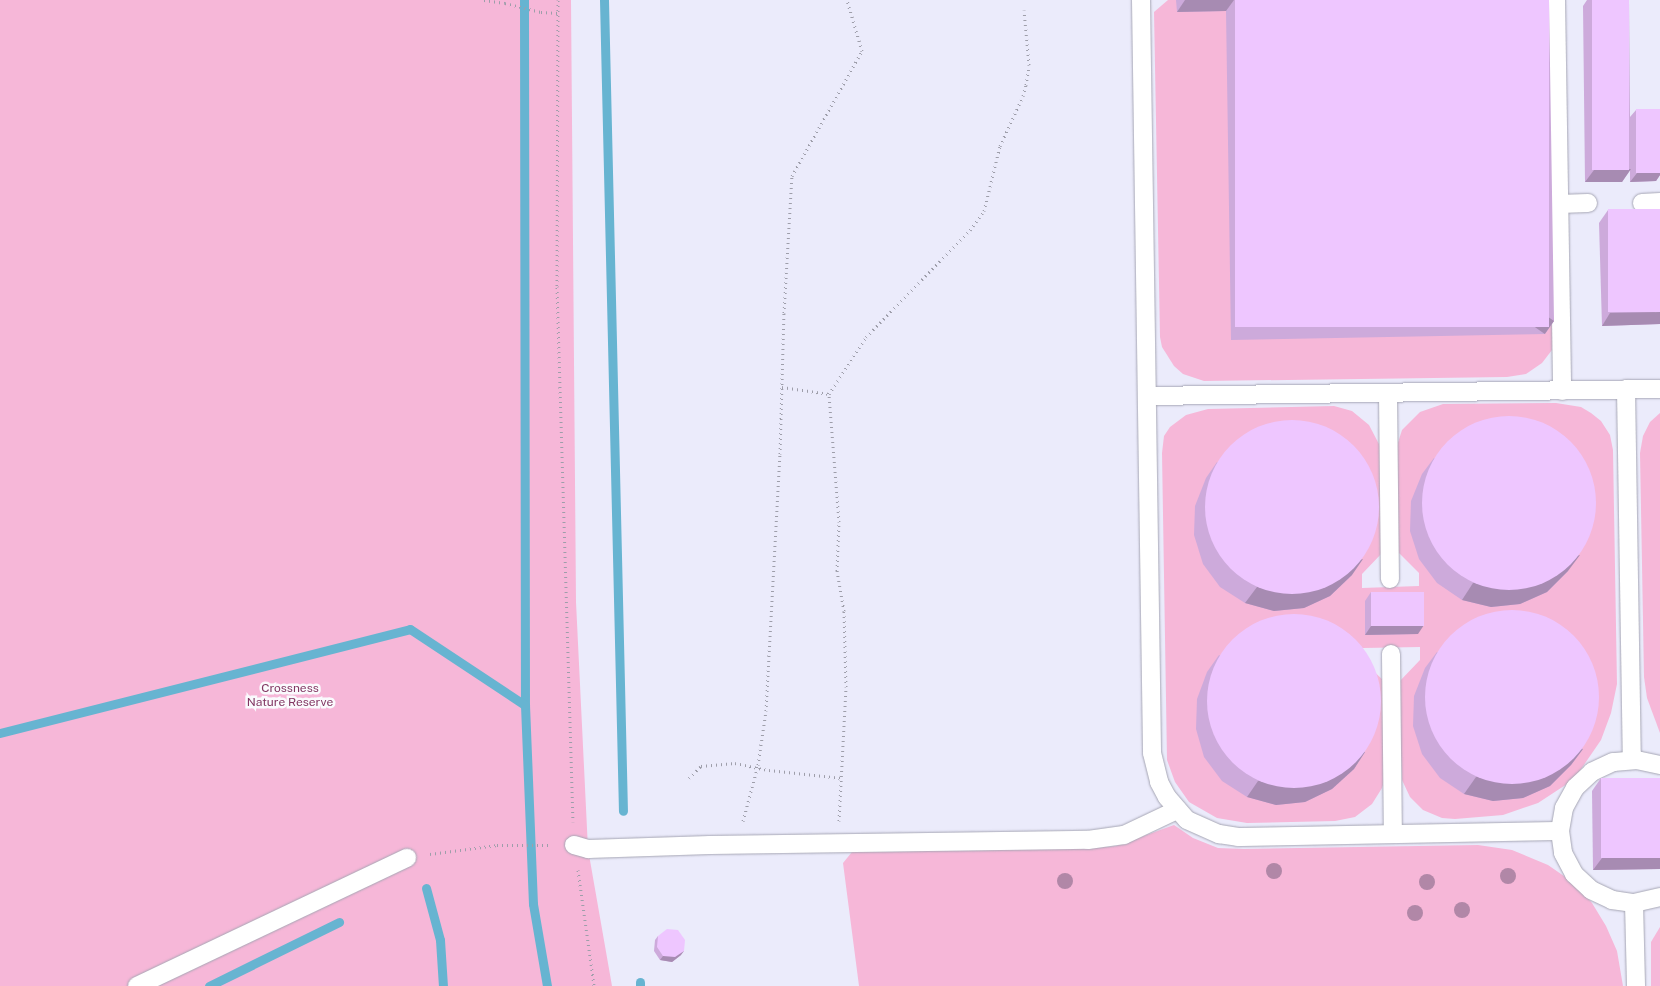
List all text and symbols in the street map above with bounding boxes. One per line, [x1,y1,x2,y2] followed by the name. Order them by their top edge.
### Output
[247,682,333,710] park label: Crossness Nature Reserve

